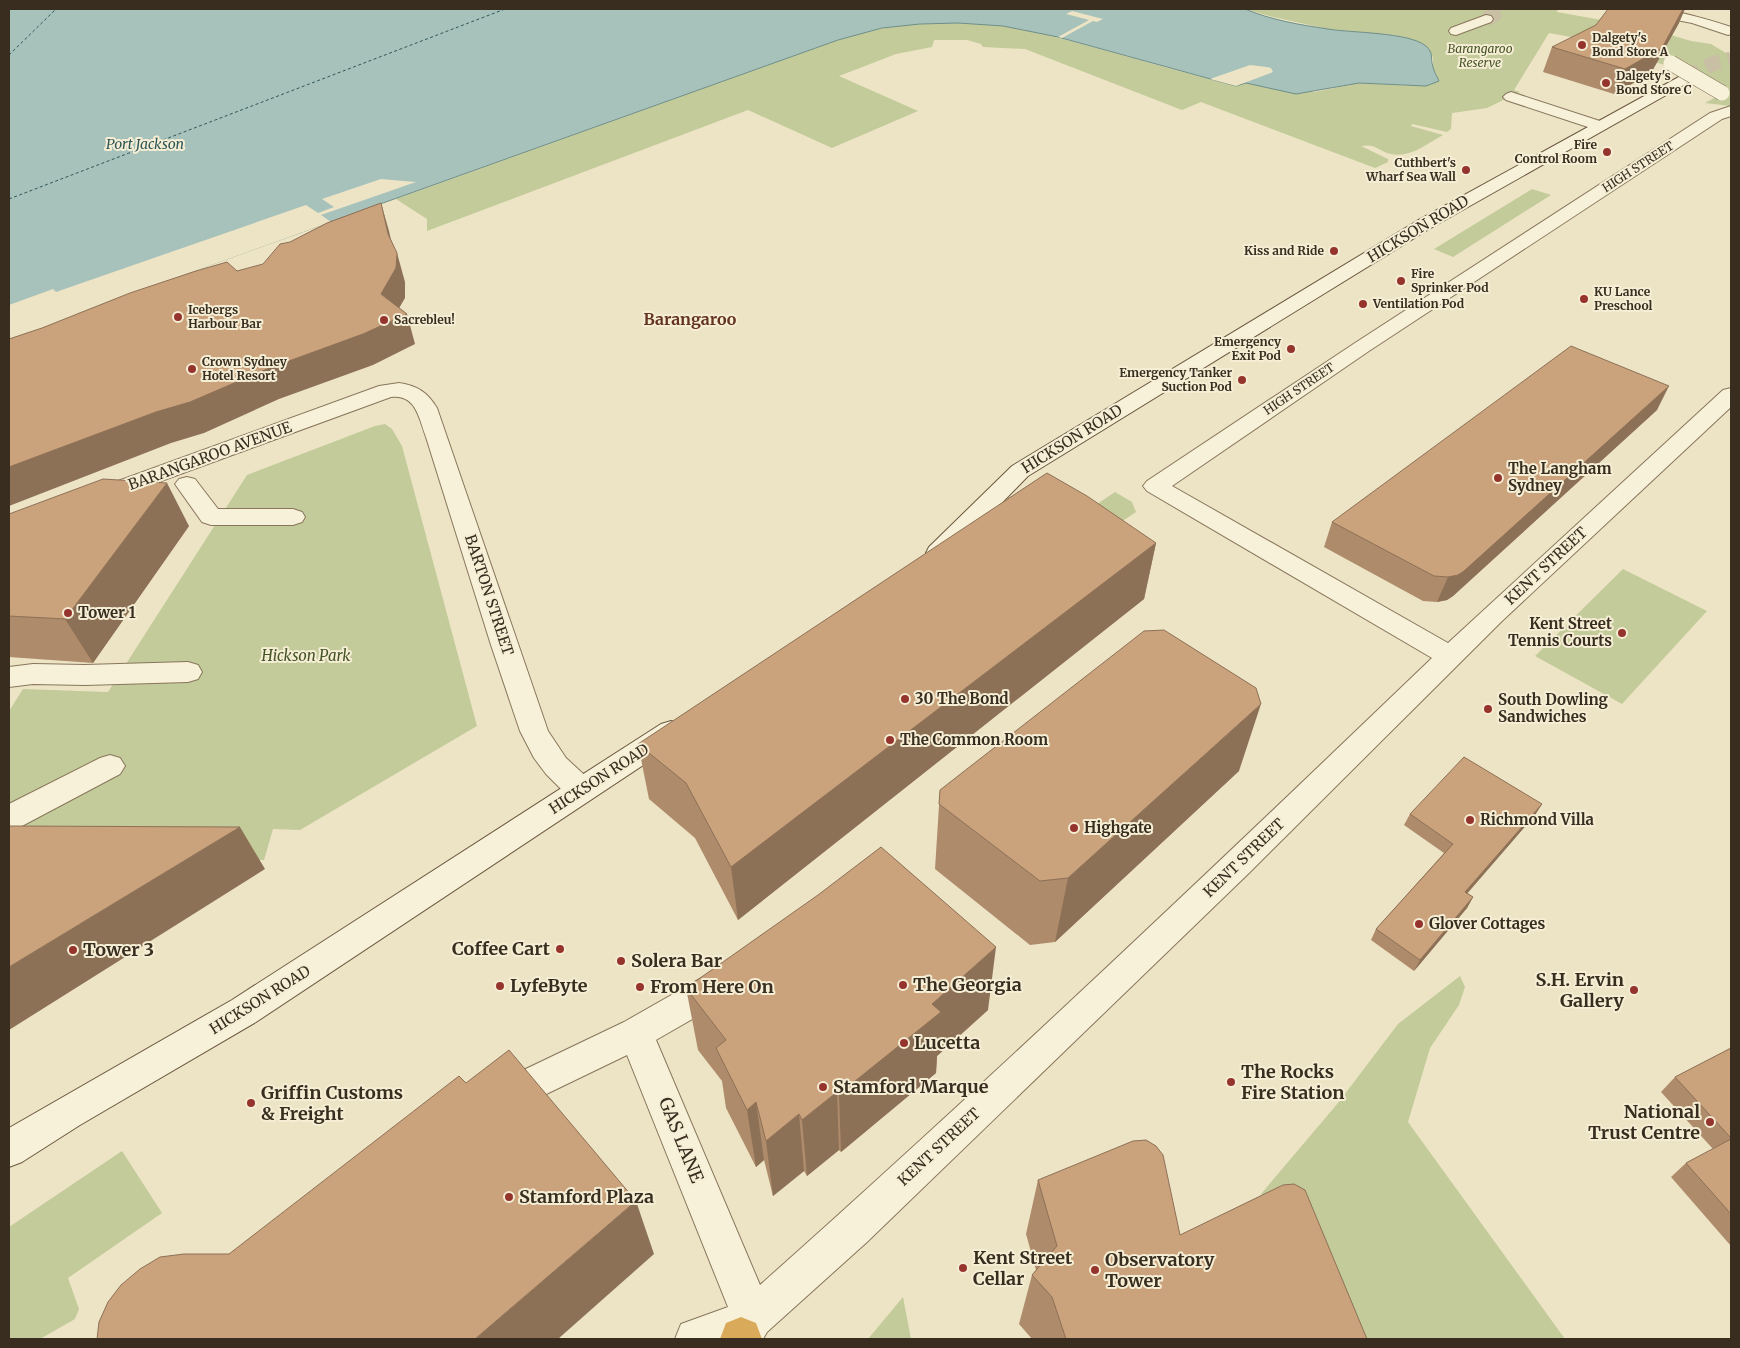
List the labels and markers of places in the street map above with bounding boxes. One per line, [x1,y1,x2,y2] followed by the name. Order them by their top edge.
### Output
[1592,30,1669,59] place label: Dalgety's Bond Store A
[1576,39,1588,51] marker: Dalgety's Bond Store A
[1616,68,1692,97] place label: Dalgety's Bond Store C
[1600,77,1612,89] marker: Dalgety's Bond Store C
[1515,137,1597,166] place label: Fire Control Room
[1601,146,1613,158] marker: Fire Control Room
[1365,155,1456,184] place label: Cuthbert's Wharf Sea Wall
[1460,164,1472,176] marker: Cuthbert's Wharf Sea Wall
[1244,243,1324,258] place label: Kiss and Ride
[1328,245,1340,257] marker: Kiss and Ride
[1411,266,1489,295] place label: Fire Sprinker Pod
[1395,275,1407,287] marker: Fire Sprinker Pod
[1594,284,1653,313] place label: KU Lance Preschool
[1578,293,1590,305] marker: KU Lance Preschool
[1372,296,1465,311] place label: Ventilation Pod
[1357,298,1369,310] marker: Ventilation Pod
[188,302,262,331] place label: Icebergs Harbour Bar
[172,311,184,323] marker: Icebergs Harbour Bar
[394,312,455,327] place label: Sacrebleu!
[378,314,390,326] marker: Sacrebleu!
[1214,334,1282,363] place label: Emergency Exit Pod
[1285,343,1297,355] marker: Emergency Exit Pod
[202,354,288,383] place label: Crown Sydney Hotel Resort
[186,363,198,375] marker: Crown Sydney Hotel Resort
[1119,365,1233,394] place label: Emergency Tanker Suction Pod
[1236,374,1248,386] marker: Emergency Tanker Suction Pod
[1508,459,1612,495] place label: The Langham Sydney
[1492,472,1504,484] marker: The Langham Sydney
[78,603,136,622] place label: Tower 1
[62,607,74,619] marker: Tower 1
[1508,614,1612,650] place label: Kent Street Tennis Courts
[1616,627,1628,639] marker: Kent Street Tennis Courts
[915,689,1009,708] place label: 30 The Bond
[1498,690,1609,726] place label: South Dowling Sandwiches
[899,693,911,705] marker: 30 The Bond
[1482,703,1494,715] marker: South Dowling Sandwiches
[900,730,1048,749] place label: The Common Room
[884,734,896,746] marker: The Common Room
[1480,810,1594,829] place label: Richmond Villa
[1464,814,1476,826] marker: Richmond Villa
[1084,818,1152,837] place label: Highgate
[1068,822,1080,834] marker: Highgate
[1429,914,1545,933] place label: Glover Cottages
[1413,918,1425,930] marker: Glover Cottages
[452,937,551,960] place label: Coffee Cart
[83,938,154,961] place label: Tower 3
[554,943,566,955] marker: Coffee Cart
[67,944,79,956] marker: Tower 3
[631,949,722,972] place label: Solera Bar
[615,955,627,967] marker: Solera Bar
[1536,968,1624,1012] place label: S.H. Ervin Gallery
[913,973,1022,996] place label: The Georgia
[510,974,588,997] place label: LyfeByte
[650,975,774,998] place label: From Here On
[897,979,909,991] marker: The Georgia
[494,980,506,992] marker: LyfeByte
[634,981,646,993] marker: From Here On
[1628,984,1640,996] marker: S.H. Ervin Gallery
[914,1031,980,1054] place label: Lucetta
[898,1037,910,1049] marker: Lucetta
[1241,1060,1344,1104] place label: The Rocks Fire Station
[833,1075,989,1098] place label: Stamford Marque
[1225,1076,1237,1088] marker: The Rocks Fire Station
[261,1081,403,1125] place label: Griffin Customs & Freight
[817,1081,829,1093] marker: Stamford Marque
[245,1097,257,1109] marker: Griffin Customs & Freight
[1588,1100,1700,1144] place label: National Trust Centre
[1704,1116,1716,1128] marker: National Trust Centre
[519,1185,654,1208] place label: Stamford Plaza
[503,1191,515,1203] marker: Stamford Plaza
[973,1246,1073,1290] place label: Kent Street Cellar
[1105,1248,1215,1292] place label: Observatory Tower
[957,1262,969,1274] marker: Kent Street Cellar
[1089,1264,1101,1276] marker: Observatory Tower

